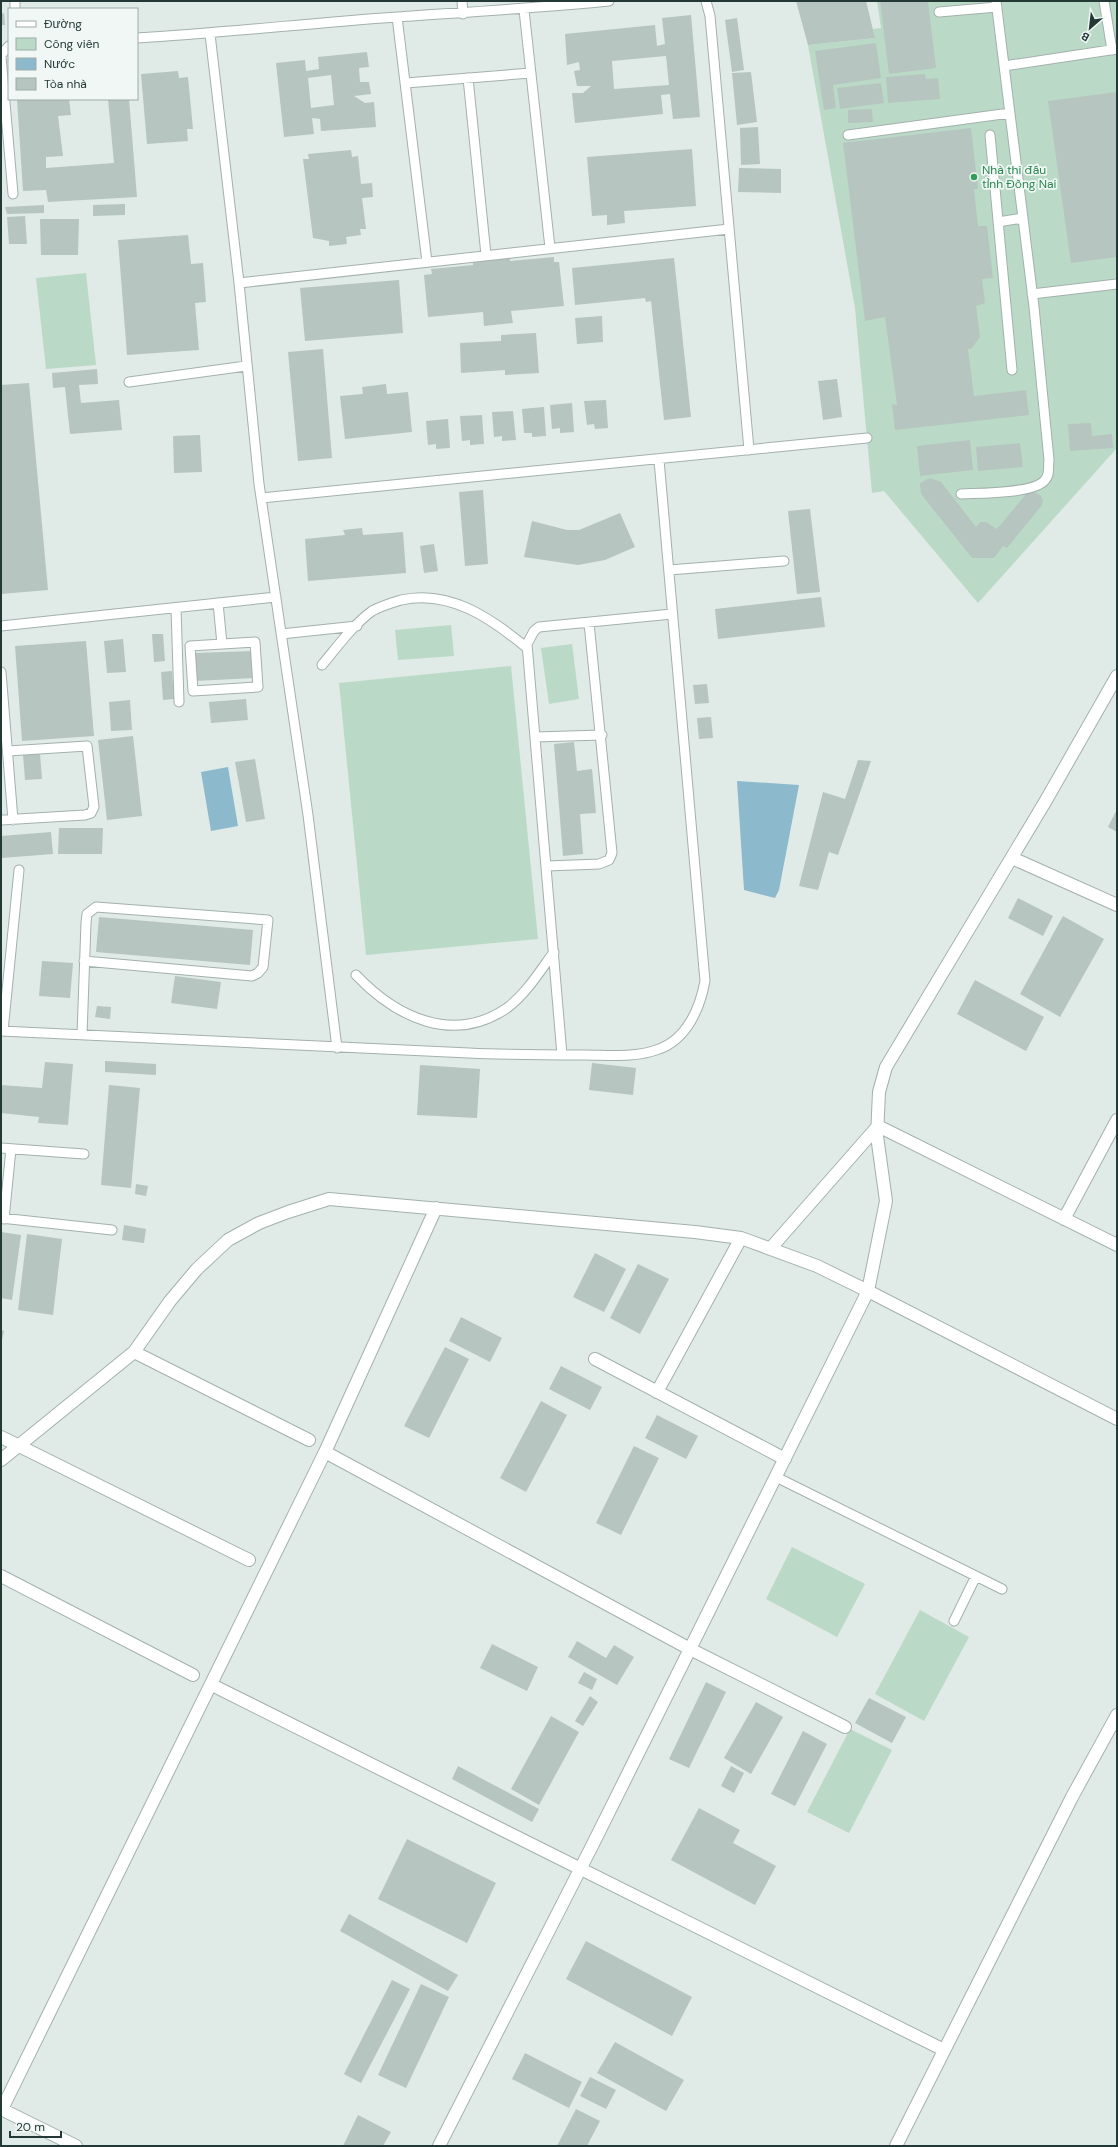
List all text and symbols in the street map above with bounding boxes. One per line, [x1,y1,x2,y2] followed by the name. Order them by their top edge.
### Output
[8,8,138,100] legend
[1070,8,1110,48] north arrow
[44,16,82,32] text: Đường
[1079,29,1092,45] text: B
[44,36,100,52] text: Công viên
[44,56,75,72] text: Nước
[44,76,87,92] text: Tòa nhà
[982,162,1057,192] place label: Nhà thi đấu tỉnh Đồng Nai
[969,172,979,182] marker: Nhà thi đấu tỉnh Đồng Nai
[10,2113,61,2139] scale bar
[16,2119,45,2135] text: 20 m

